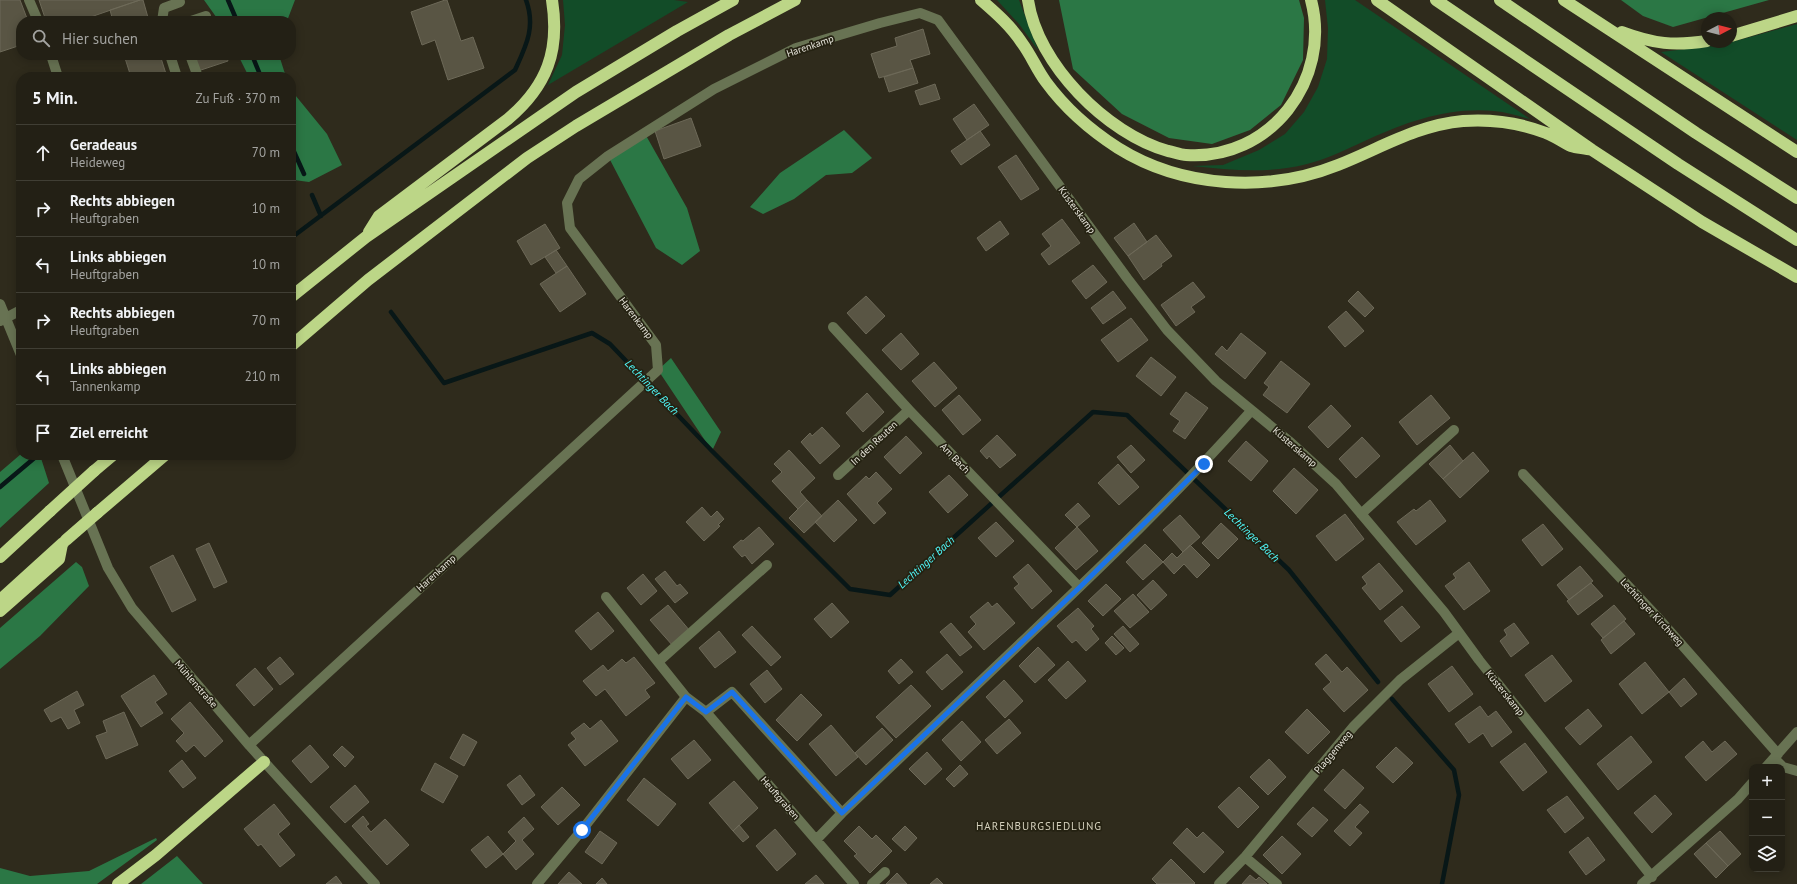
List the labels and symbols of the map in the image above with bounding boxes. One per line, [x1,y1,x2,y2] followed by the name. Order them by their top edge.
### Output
[1701,12,1737,48] north arrow
[785,32,835,60] street label: Harenkamp
[1056,184,1098,236] street label: Küsterskamp
[616,295,656,341] street label: Harenkamp
[622,356,682,418] water label: Lechtinger Bach
[848,418,900,468] street label: In den Reuten
[1270,424,1320,470] street label: Küsterskamp
[937,440,973,476] street label: Am Bach
[1195,455,1213,473] route end
[1221,505,1283,565] water label: Lechtinger Bach
[895,533,957,591] water label: Lechtinger Bach
[413,552,459,594] street label: Harenkamp
[1617,576,1687,648] street label: Lechtinger Kirchweg
[172,657,220,711] street label: Mühlenstraße
[1483,668,1527,718] street label: Küsterskamp
[1311,728,1355,776] street label: Plaggenweg
[758,774,802,822] street label: Heuftgraben
[976,819,1102,833] district label: HARENBURGSIEDLUNG
[573,821,591,839] route start

